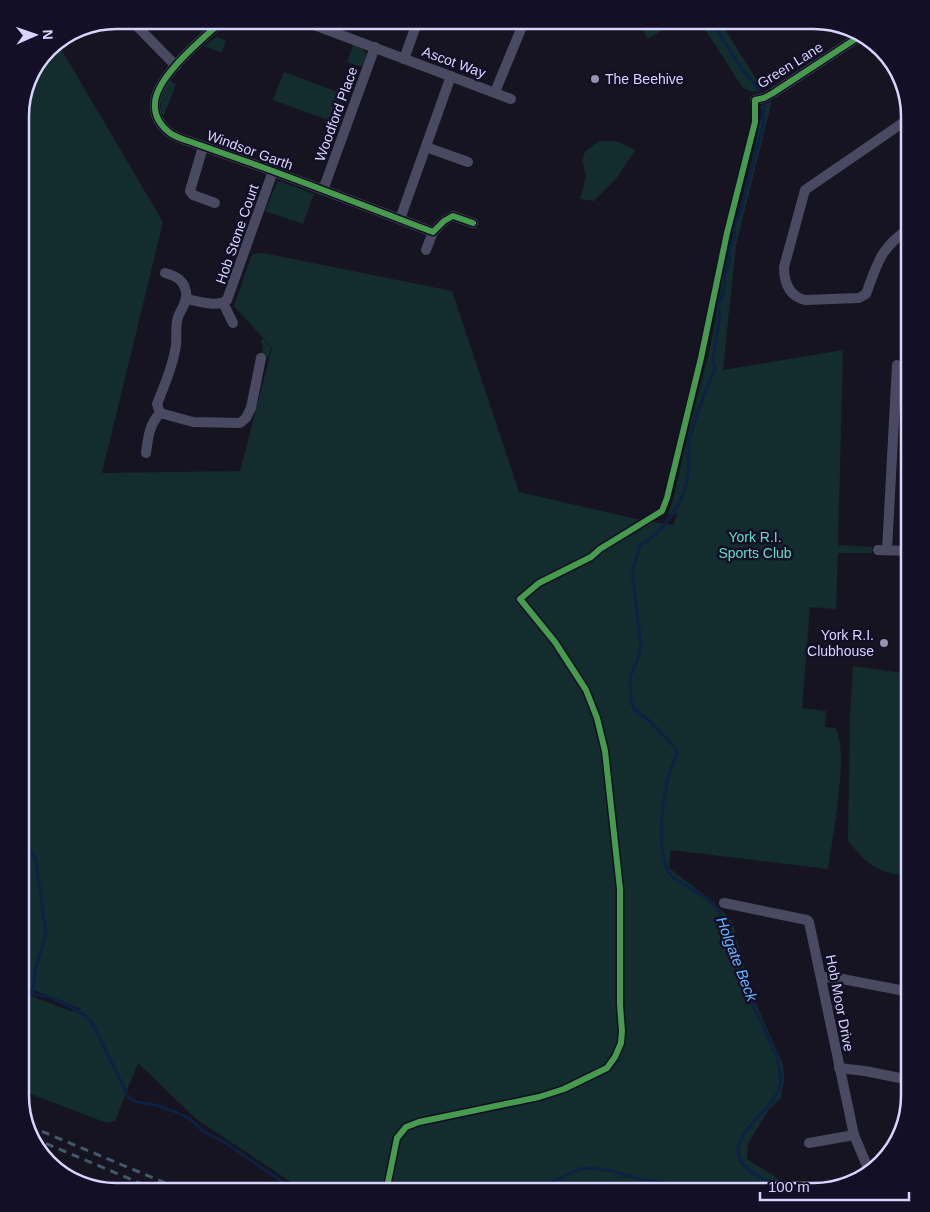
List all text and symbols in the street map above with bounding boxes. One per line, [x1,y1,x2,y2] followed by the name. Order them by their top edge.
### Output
[10,10,60,60] north arrow
[40,29,56,40] text: N
[754,39,826,91] street label: Green Lane
[420,43,488,81] street label: Ascot Way
[311,64,361,163] street label: Woodford Place
[605,71,684,87] place label: The Beehive
[589,73,601,85] marker: The Beehive
[205,127,295,173] street label: Windsor Garth
[212,182,262,286] street label: Hob Stone Court
[718,529,792,561] park label: York R.I. Sports Club
[807,627,874,659] place label: York R.I. Clubhouse
[878,637,890,649] marker: York R.I. Clubhouse
[713,914,761,1005] water label: Holgate Beck
[823,953,857,1053] street label: Hob Moor Drive
[760,1170,909,1202] scale bar
[768,1178,810,1195] text: 100 m

